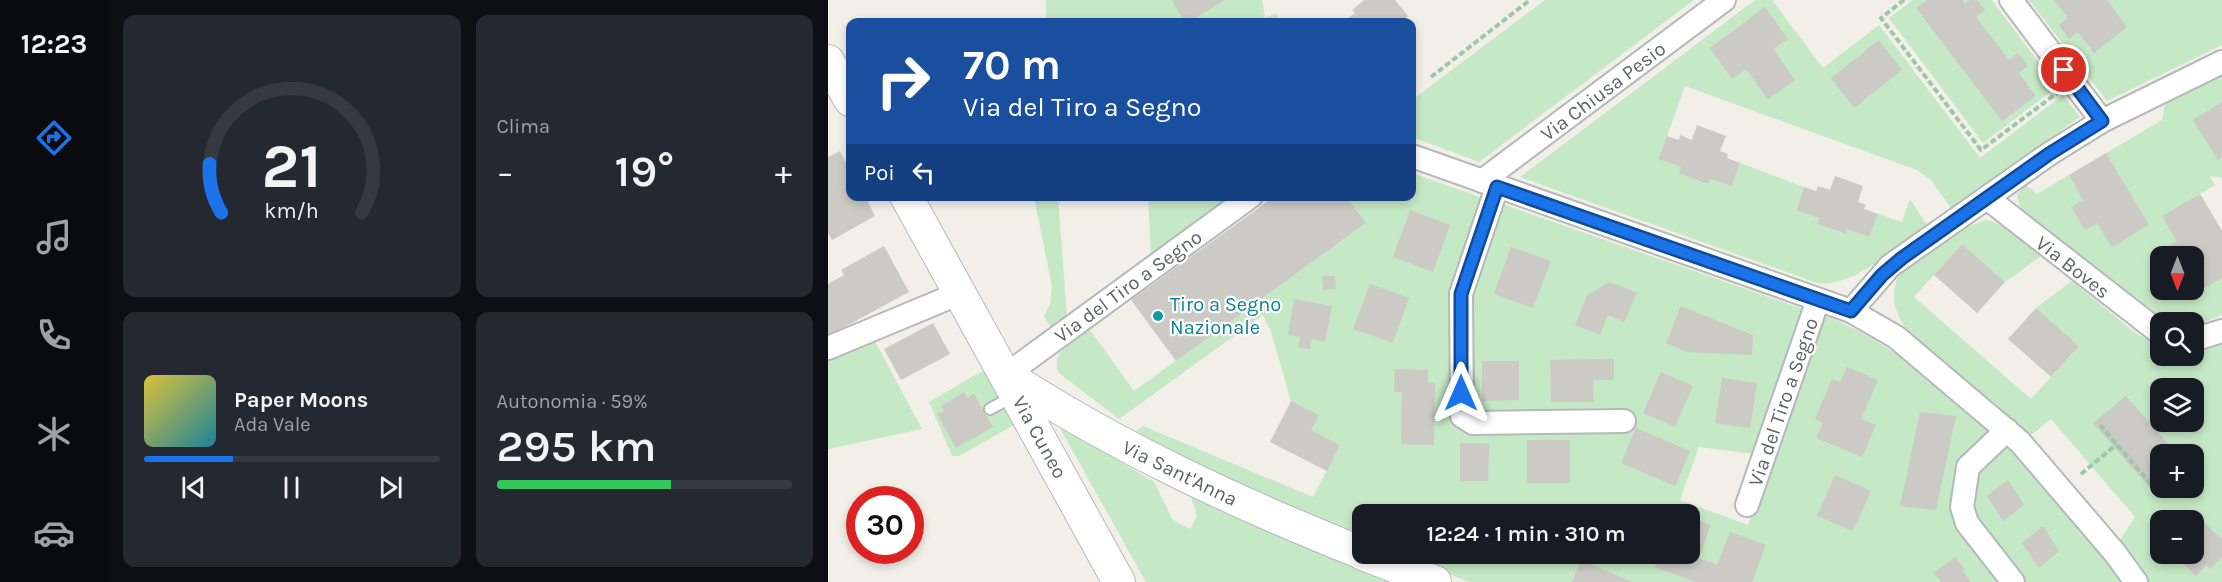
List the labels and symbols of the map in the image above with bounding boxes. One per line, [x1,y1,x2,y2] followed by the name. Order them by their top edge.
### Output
[1536,37,1670,146] street label: Via Chiusa Pesio
[2038,44,2089,95] pin
[1050,225,1207,348] street label: Via del Tiro a Segno
[2031,231,2114,303] street label: Via Boves
[2150,246,2204,300] north arrow
[1170,293,1281,339] place label: Tiro a Segno Nazionale
[1151,309,1165,323] marker: Tiro a Segno Nazionale
[1744,315,1823,489] street label: Via del Tiro a Segno
[1429,361,1493,425] position arrow
[1008,392,1072,482] street label: Via Cuneo
[1119,436,1241,511] street label: Via Sant'Anna
[846,486,924,564] speed limit sign: 30

